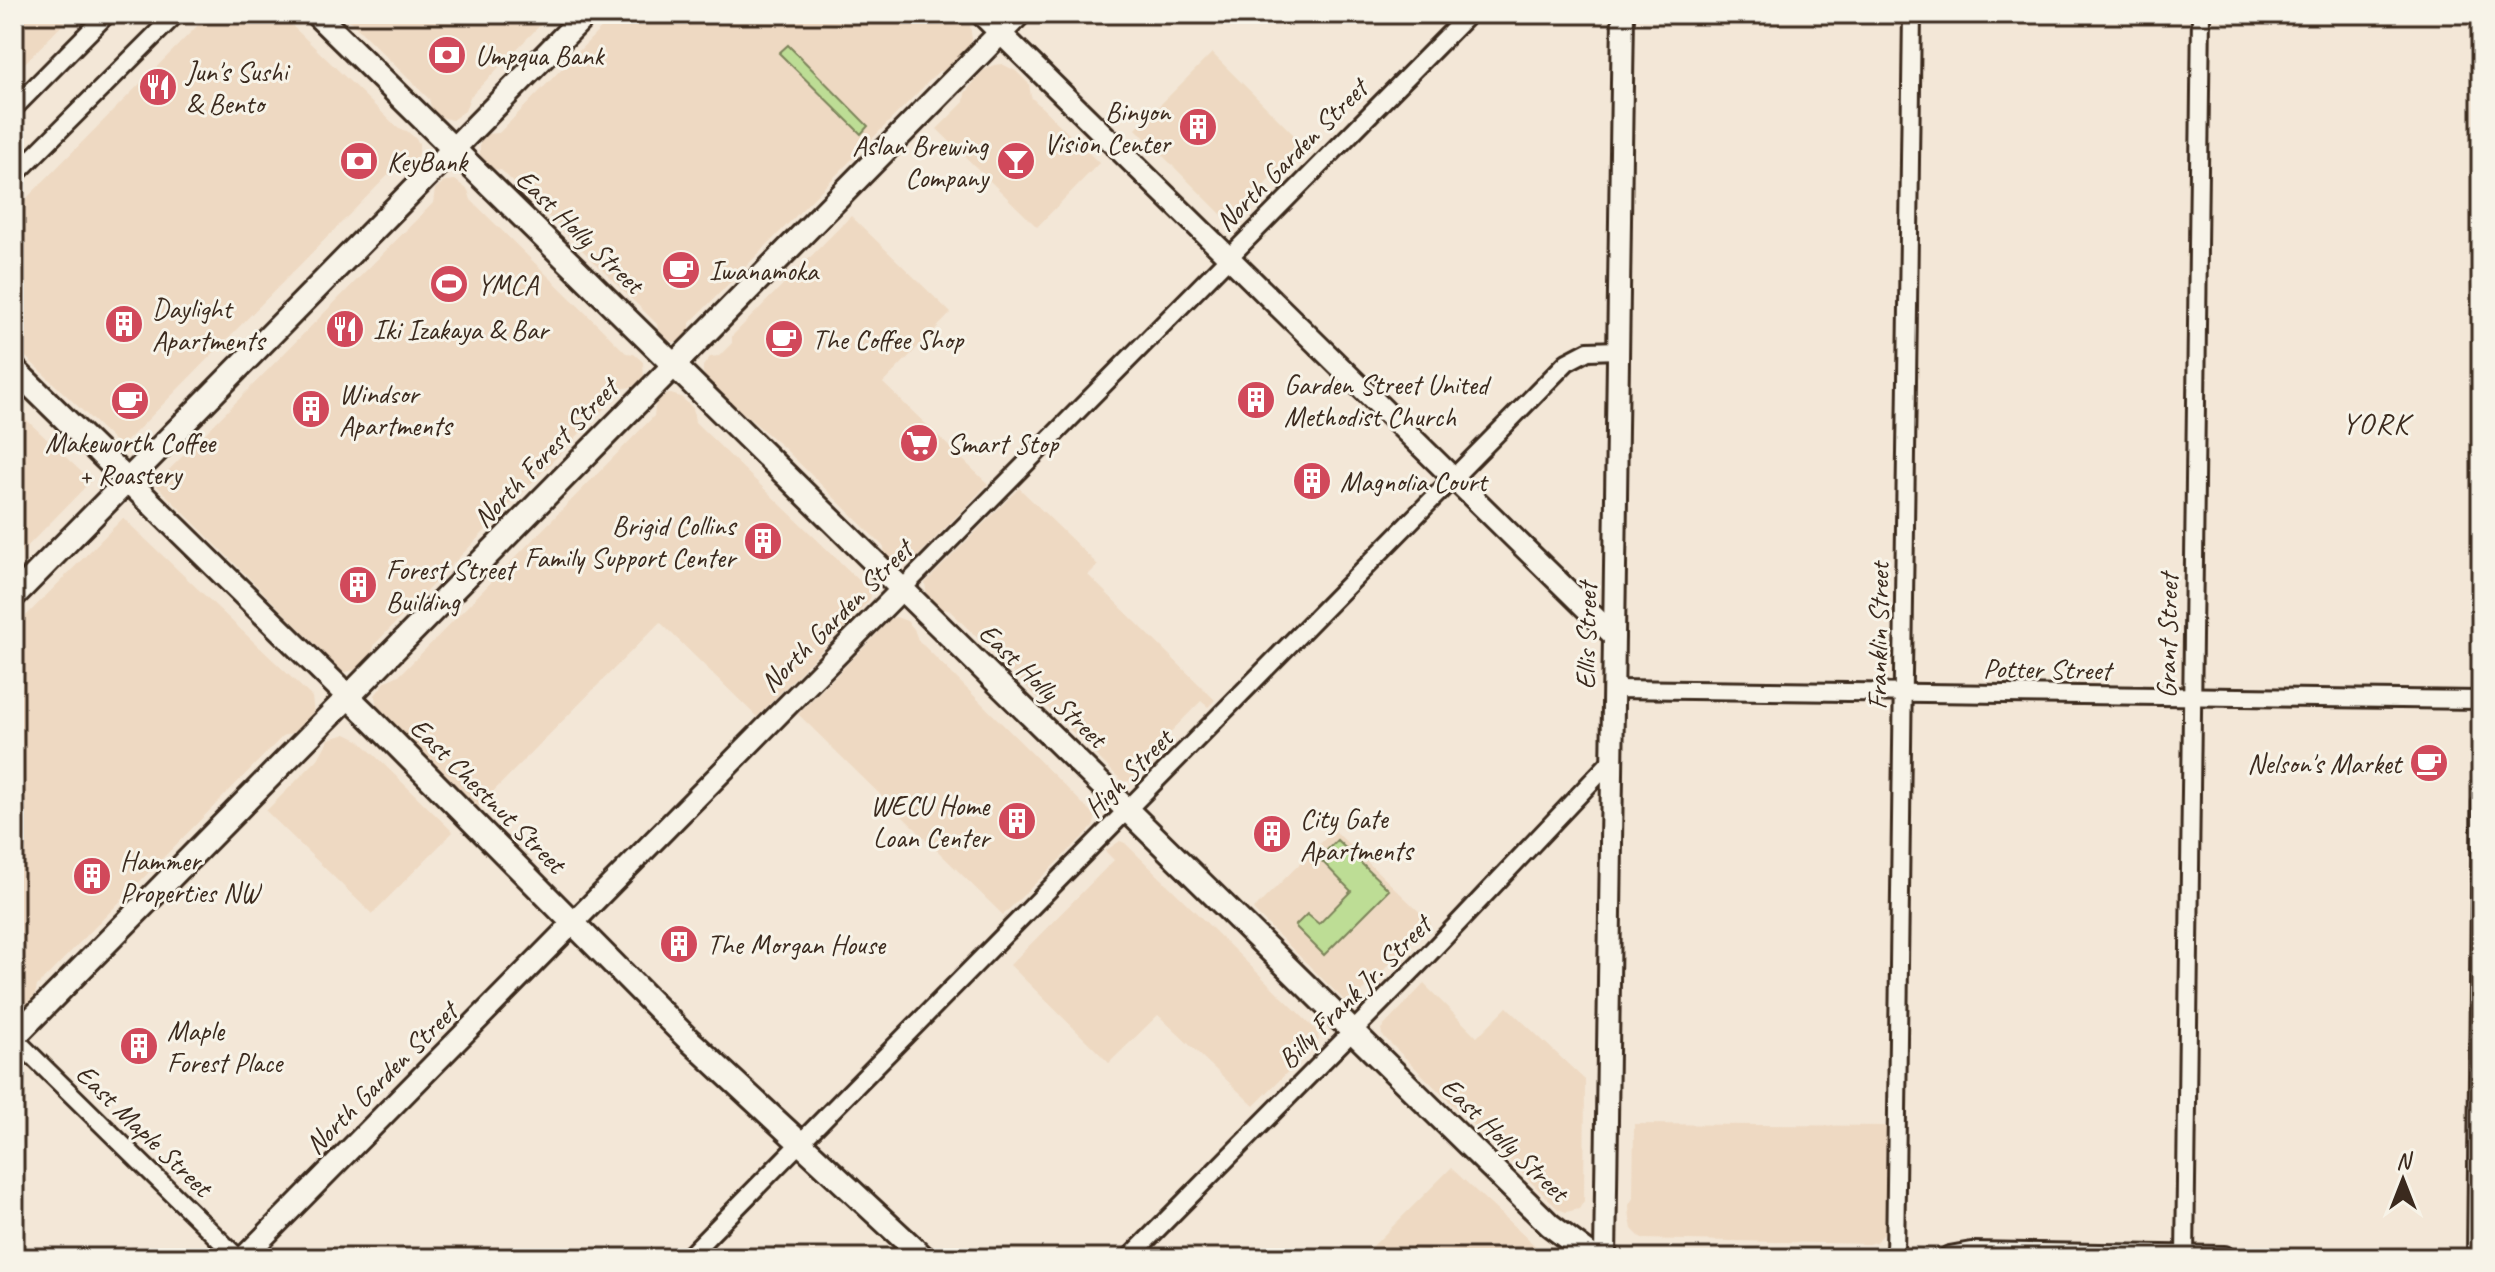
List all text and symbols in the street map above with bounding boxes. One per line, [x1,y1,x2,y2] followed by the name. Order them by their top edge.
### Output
[426,34,468,76] bank icon: Umpqua Bank
[475,38,605,73] place label: Umpqua Bank
[184,54,291,121] place label: Jun's Sushi & Bento
[137,66,179,108] restaurant icon: Jun's Sushi & Bento
[1207,69,1377,239] street label: North Garden Street
[1044,94,1172,161] place label: Binyon Vision Center
[1177,106,1219,148] building icon: Binyon Vision Center
[852,128,990,195] place label: Aslan Brewing Company
[338,140,380,182] bank icon: KeyBank
[995,140,1037,182] bar icon: Aslan Brewing Company
[387,144,469,179] place label: KeyBank
[509,161,653,303] street label: East Holly Street
[660,249,702,291] cafe icon: Iwanamoka
[709,253,820,288] place label: Iwanamoka
[428,263,470,305] sports icon: YMCA
[477,267,540,302] place label: YMCA
[152,291,267,358] place label: Daylight Apartments
[103,303,145,345] building icon: Daylight Apartments
[324,308,366,350] restaurant icon: Iki Izakaya & Bar
[373,312,551,347] place label: Iki Izakaya & Bar
[763,318,805,360] cafe icon: The Coffee Shop
[812,322,965,357] place label: The Coffee Shop
[1284,367,1492,434] place label: Garden Street United Methodist Church
[465,369,627,535] street label: North Forest Street
[339,376,454,443] place label: Windsor Apartments
[1235,379,1277,421] building icon: Garden Street United Methodist Church
[109,380,151,422] cafe icon: Makeworth Coffee + Roastery
[290,388,332,430] building icon: Windsor Apartments
[2342,404,2414,442] district label: YORK
[898,422,940,464] supermarket icon: Smart Stop
[45,425,217,492] place label: Makeworth Coffee + Roastery
[947,426,1059,461] place label: Smart Stop
[1291,460,1333,502] building icon: Magnolia Court
[1340,464,1489,499] place label: Magnolia Court
[524,508,738,575] place label: Brigid Collins Family Support Center
[742,520,784,562] building icon: Brigid Collins Family Support Center
[752,530,922,700] street label: North Garden Street
[386,552,518,619] place label: Forest Street Building
[1859,559,1897,710] street label: Franklin Street
[337,564,379,606] building icon: Forest Street Building
[2148,570,2186,699] street label: Grant Street
[1568,579,1604,690] street label: Ellis Street
[972,615,1116,757] street label: East Holly Street
[1983,650,2115,688] street label: Potter Street
[403,710,575,882] street label: East Chestnut Street
[1076,719,1182,825] street label: High Street
[2408,742,2450,784] cafe icon: Nelson's Market
[2247,746,2404,781] place label: Nelson's Market
[870,788,992,855] place label: WECU Home Loan Center
[996,800,1038,842] building icon: WECU Home Loan Center
[1300,801,1415,868] place label: City Gate Apartments
[1251,813,1293,855] building icon: City Gate Apartments
[120,843,262,910] place label: Hammer Properties NW
[71,855,113,897] building icon: Hammer Properties NW
[1270,905,1441,1076] street label: Billy Frank Jr. Street
[658,923,700,965] building icon: The Morgan House
[707,927,887,962] place label: The Morgan House
[297,992,467,1162] street label: North Garden Street
[167,1013,284,1080] place label: Maple Forest Place
[118,1025,160,1067] building icon: Maple Forest Place
[69,1056,221,1205] street label: East Maple Street
[1434,1069,1578,1211] street label: East Holly Street
[2363,1140,2443,1220] north arrow
[2396,1147,2413,1175] text: N

